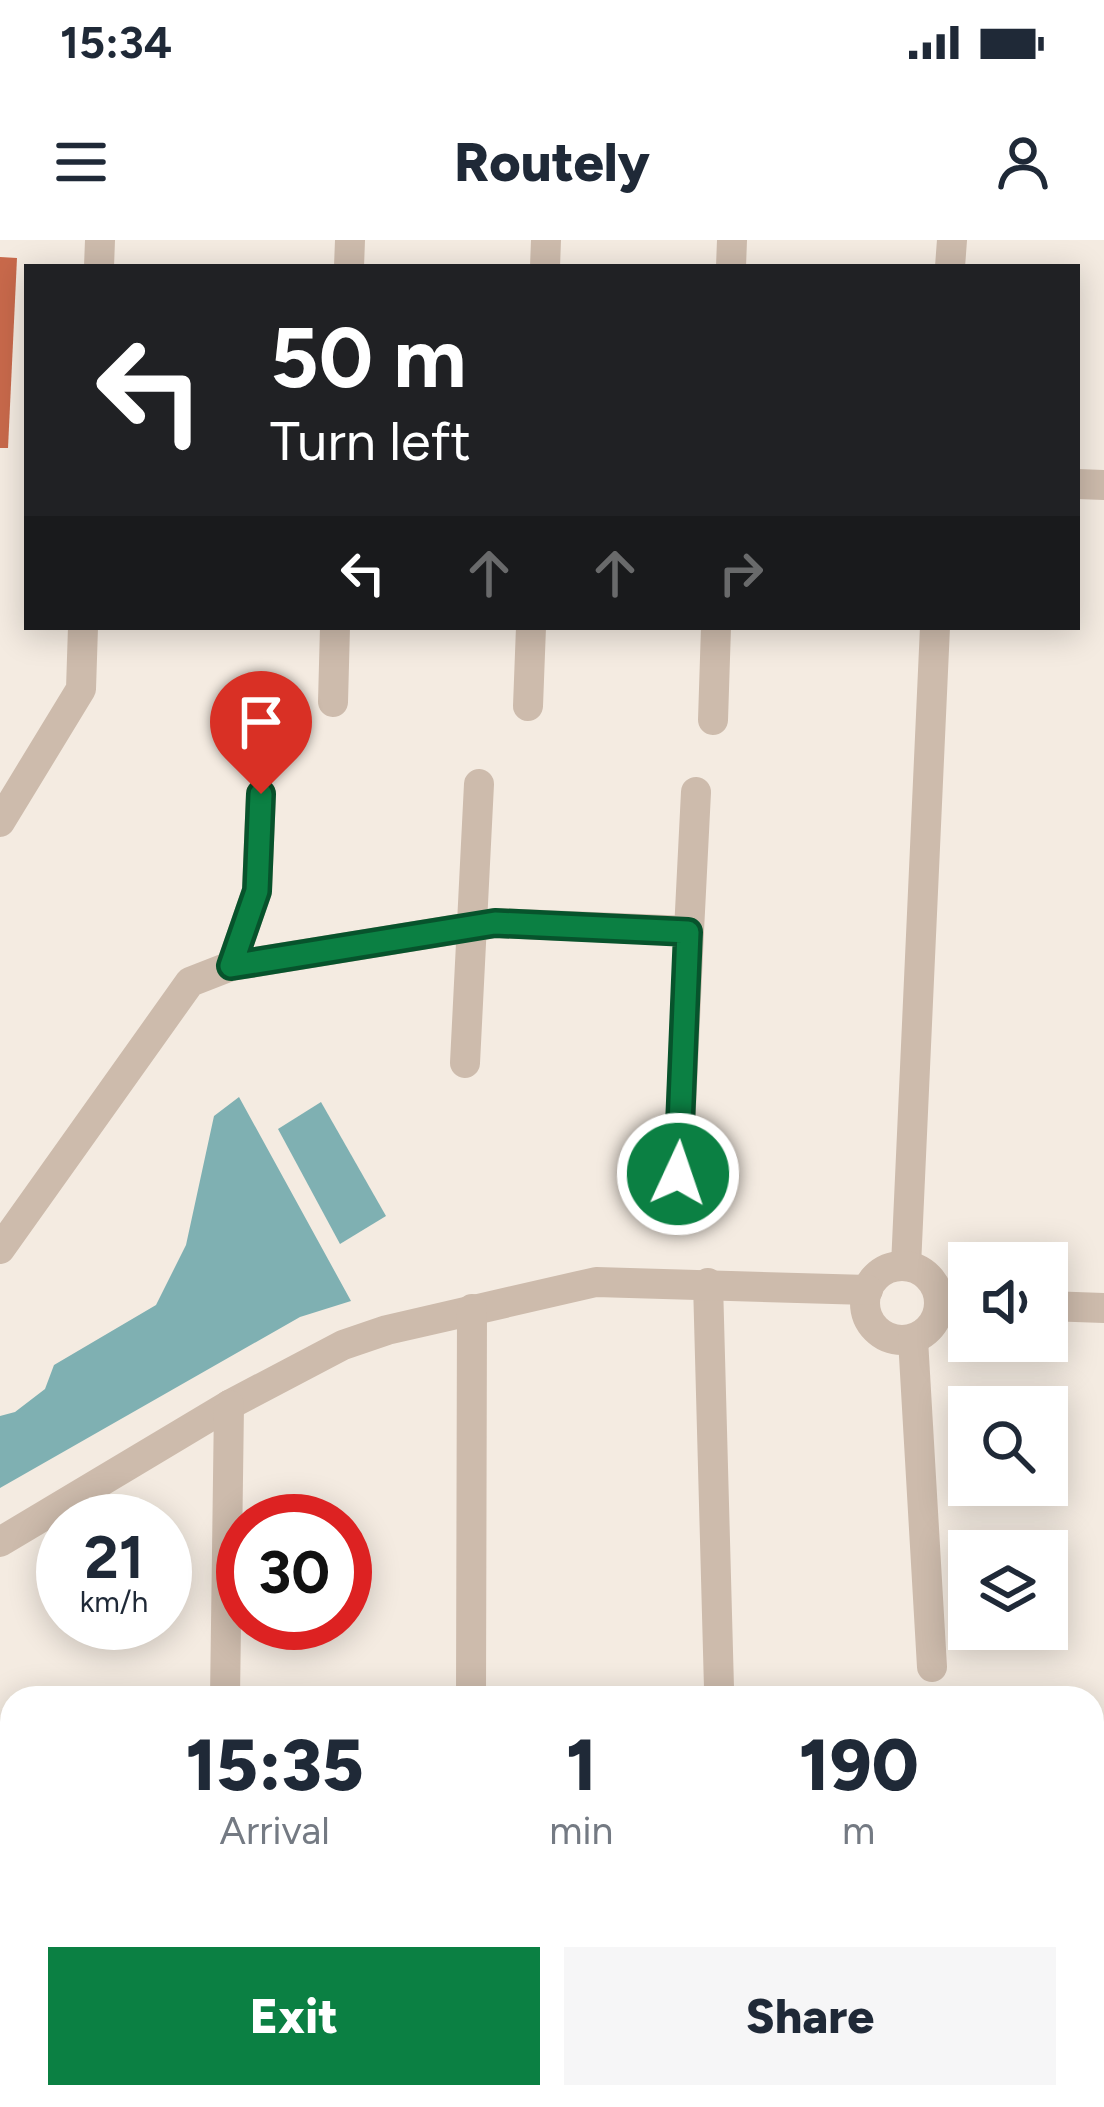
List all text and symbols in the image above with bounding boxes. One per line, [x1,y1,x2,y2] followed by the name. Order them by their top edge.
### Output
[60,15,172,69] text: 15:34
[48,129,114,195] icon: menu
[990,129,1056,195] icon: person
[454,130,650,195] text: Routely
[270,307,466,408] text: 50 m
[72,312,228,468] icon: left
[270,409,471,474] text: Turn left
[330,540,396,606] icon: left
[456,540,522,606] icon: ahead
[582,540,648,606] icon: ahead
[708,540,774,606] icon: right
[210,671,312,794] pin
[228,689,294,755] icon: arrive
[615,1111,741,1237] position arrow
[948,1242,1068,1650] map controls
[948,1242,1068,1362] button: sound
[948,1386,1068,1506] button: search
[216,1494,372,1650] speed limit sign: 30
[84,1521,144,1593] text: 21
[948,1530,1068,1650] button: layers
[80,1583,148,1620] text: km/h
[185,1722,364,1808] text: 15:35
[566,1722,597,1808] text: 1
[799,1722,919,1808] text: 190
[220,1807,330,1854] text: Arrival
[549,1807,613,1854] text: min
[842,1807,875,1854] text: m
[48,1947,540,2085] button: Exit
[564,1947,1056,2085] button: Share

